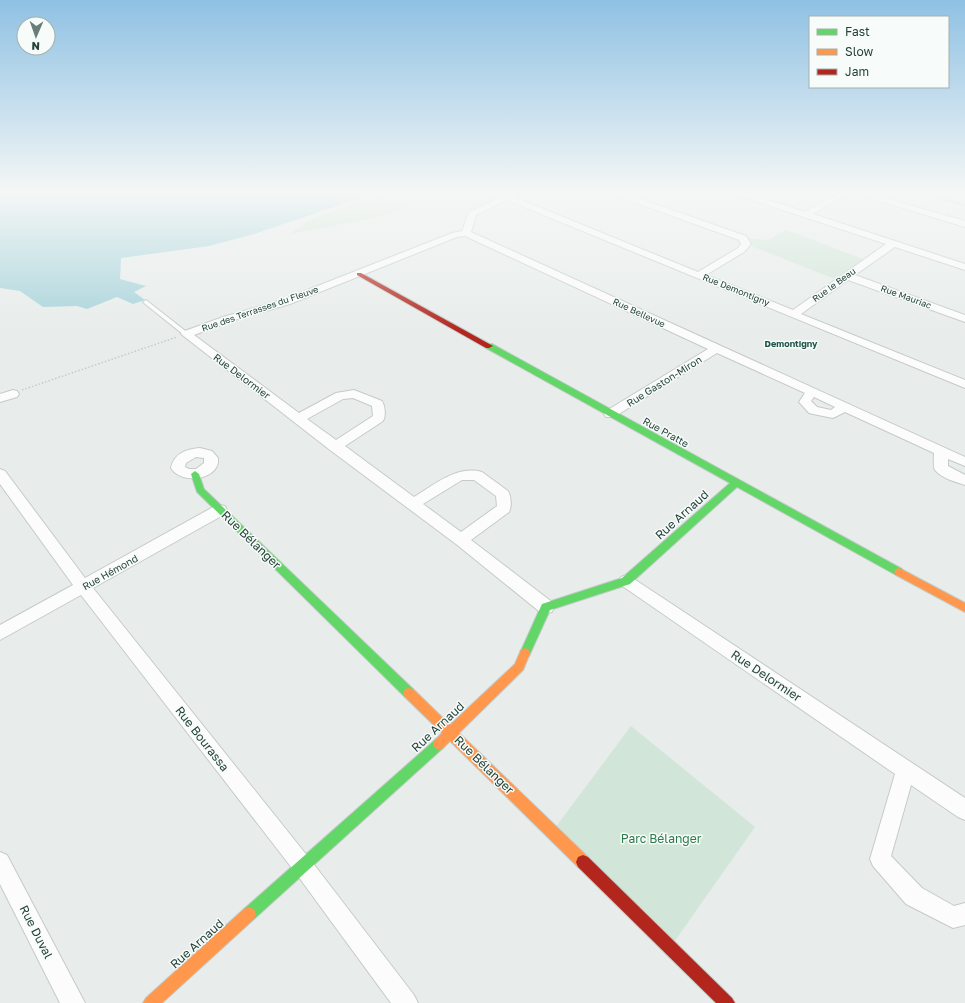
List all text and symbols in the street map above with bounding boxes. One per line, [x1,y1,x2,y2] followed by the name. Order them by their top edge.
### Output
[16,16,56,56] north arrow
[809,16,949,88] legend
[845,24,870,39] text: Fast
[31,40,40,53] text: N
[845,44,873,59] text: Slow
[845,64,869,79] text: Jam
[810,265,858,304] street label: Rue le Beau
[701,271,771,308] street label: Rue Demontigny
[879,282,933,311] street label: Rue Mauriac
[200,283,320,334] street label: Rue des Terrasses du Fleuve
[611,296,667,329] street label: Rue Bellevue
[765,338,818,349] district label: Demontigny
[211,351,273,401] street label: Rue Delormier
[624,353,704,409] street label: Rue Gaston-Miron
[641,414,691,450] street label: Rue Pratte
[652,487,711,543] street label: Rue Arnaud
[218,507,285,572] street label: Rue Bélanger
[80,552,140,592] street label: Rue Hémond
[728,647,805,705] street label: Rue Delormier
[408,698,467,755] street label: Rue Arnaud
[172,703,232,774] street label: Rue Bourassa
[451,732,518,797] street label: Rue Bélanger
[621,831,702,846] park label: Parc Bélanger
[17,903,56,961] street label: Rue Duval
[167,916,226,972] street label: Rue Arnaud

